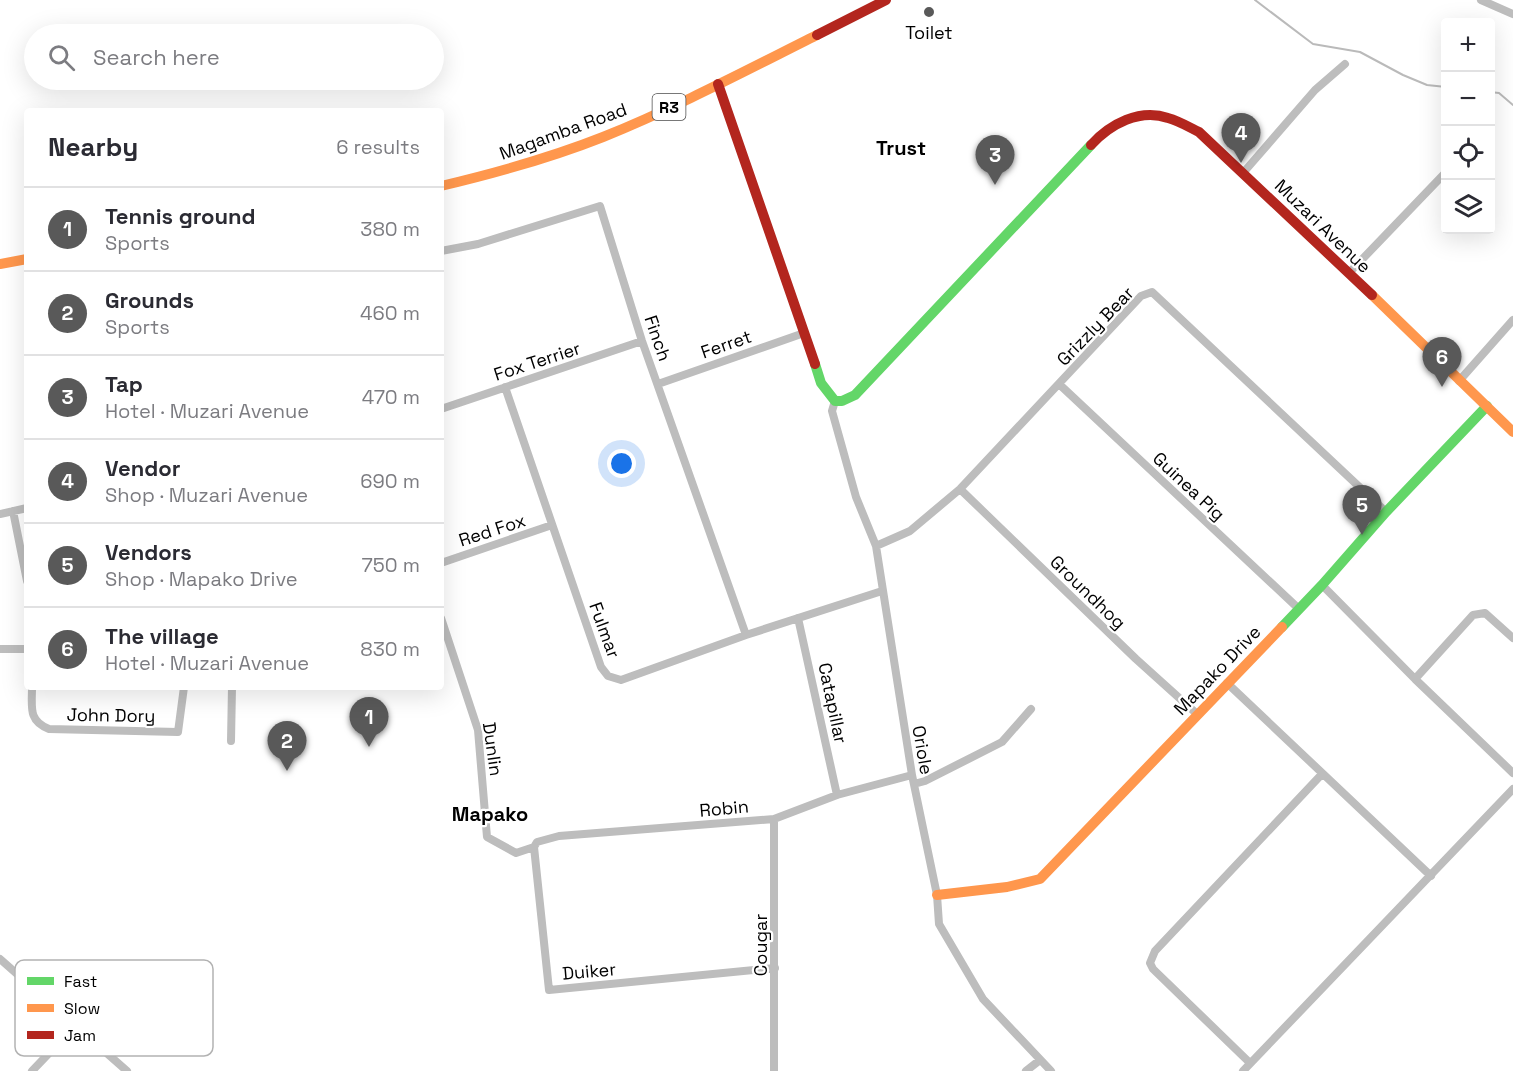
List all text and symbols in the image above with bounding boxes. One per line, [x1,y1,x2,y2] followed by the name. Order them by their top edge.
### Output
[922,5,936,19] marker: Toilet
[1441,18,1495,234] map controls
[1441,18,1495,72] button: +
[905,21,953,44] place label: Toilet
[24,24,444,90] search box
[45,41,78,74] icon: search
[93,43,220,71] text: Search here
[1441,72,1495,126] button: −
[652,94,686,120] road number: R3
[496,97,630,165] street label: Magamba Road
[1222,114,1260,163] pin: 4
[1441,126,1495,180] button: locate
[48,130,138,164] text: Nearby
[336,134,420,160] text: 6 results
[876,135,926,161] district label: Trust
[976,136,1014,185] pin: 3
[1270,174,1376,278] street label: Muzari Avenue
[1441,180,1495,234] button: layers
[105,202,256,230] text: Tennis ground
[63,216,72,242] text: 1
[360,216,420,242] text: 380 m
[105,230,170,256] text: Sports
[1051,281,1139,371] street label: Grizzly Bear
[105,286,194,314] text: Grounds
[62,300,73,326] text: 2
[360,300,420,326] text: 460 m
[639,312,677,364] street label: Finch
[105,314,170,340] text: Sports
[698,325,754,363] street label: Ferret
[491,336,583,386] street label: Fox Terrier
[1422,338,1462,387] pin: 6
[105,370,143,398] text: Tap
[61,384,74,410] text: 3
[362,384,420,410] text: 470 m
[105,398,309,424] text: Hotel · Muzari Avenue
[1148,447,1230,525] street label: Guinea Pig
[607,449,636,478] your location
[105,454,180,482] text: Vendor
[61,468,74,494] text: 4
[360,468,420,494] text: 690 m
[105,482,308,508] text: Shop · Muzari Avenue
[1342,486,1382,535] pin: 5
[456,508,528,552] street label: Red Fox
[105,538,192,566] text: Vendors
[1045,550,1131,634] street label: Groundhog
[62,552,74,578] text: 5
[362,552,420,578] text: 750 m
[105,566,298,592] text: Shop · Mapako Drive
[584,599,626,661] street label: Fulmar
[1168,620,1266,720] street label: Mapako Drive
[105,622,219,650] text: The village
[61,636,74,662] text: 6
[360,636,420,662] text: 830 m
[105,650,309,676] text: Hotel · Muzari Avenue
[813,661,853,746] street label: Catapillar
[350,698,388,747] pin: 1
[66,703,156,727] street label: John Dory
[478,721,508,777] street label: Dunlin
[268,722,306,771] pin: 2
[907,724,939,776] street label: Oriole
[698,794,750,822] street label: Robin
[452,801,528,827] district label: Mapako
[749,914,772,976] street label: Cougar
[561,957,617,985] street label: Duiker
[15,960,213,1056] legend
[64,971,97,992] text: Fast
[64,998,100,1019] text: Slow
[64,1025,96,1046] text: Jam

